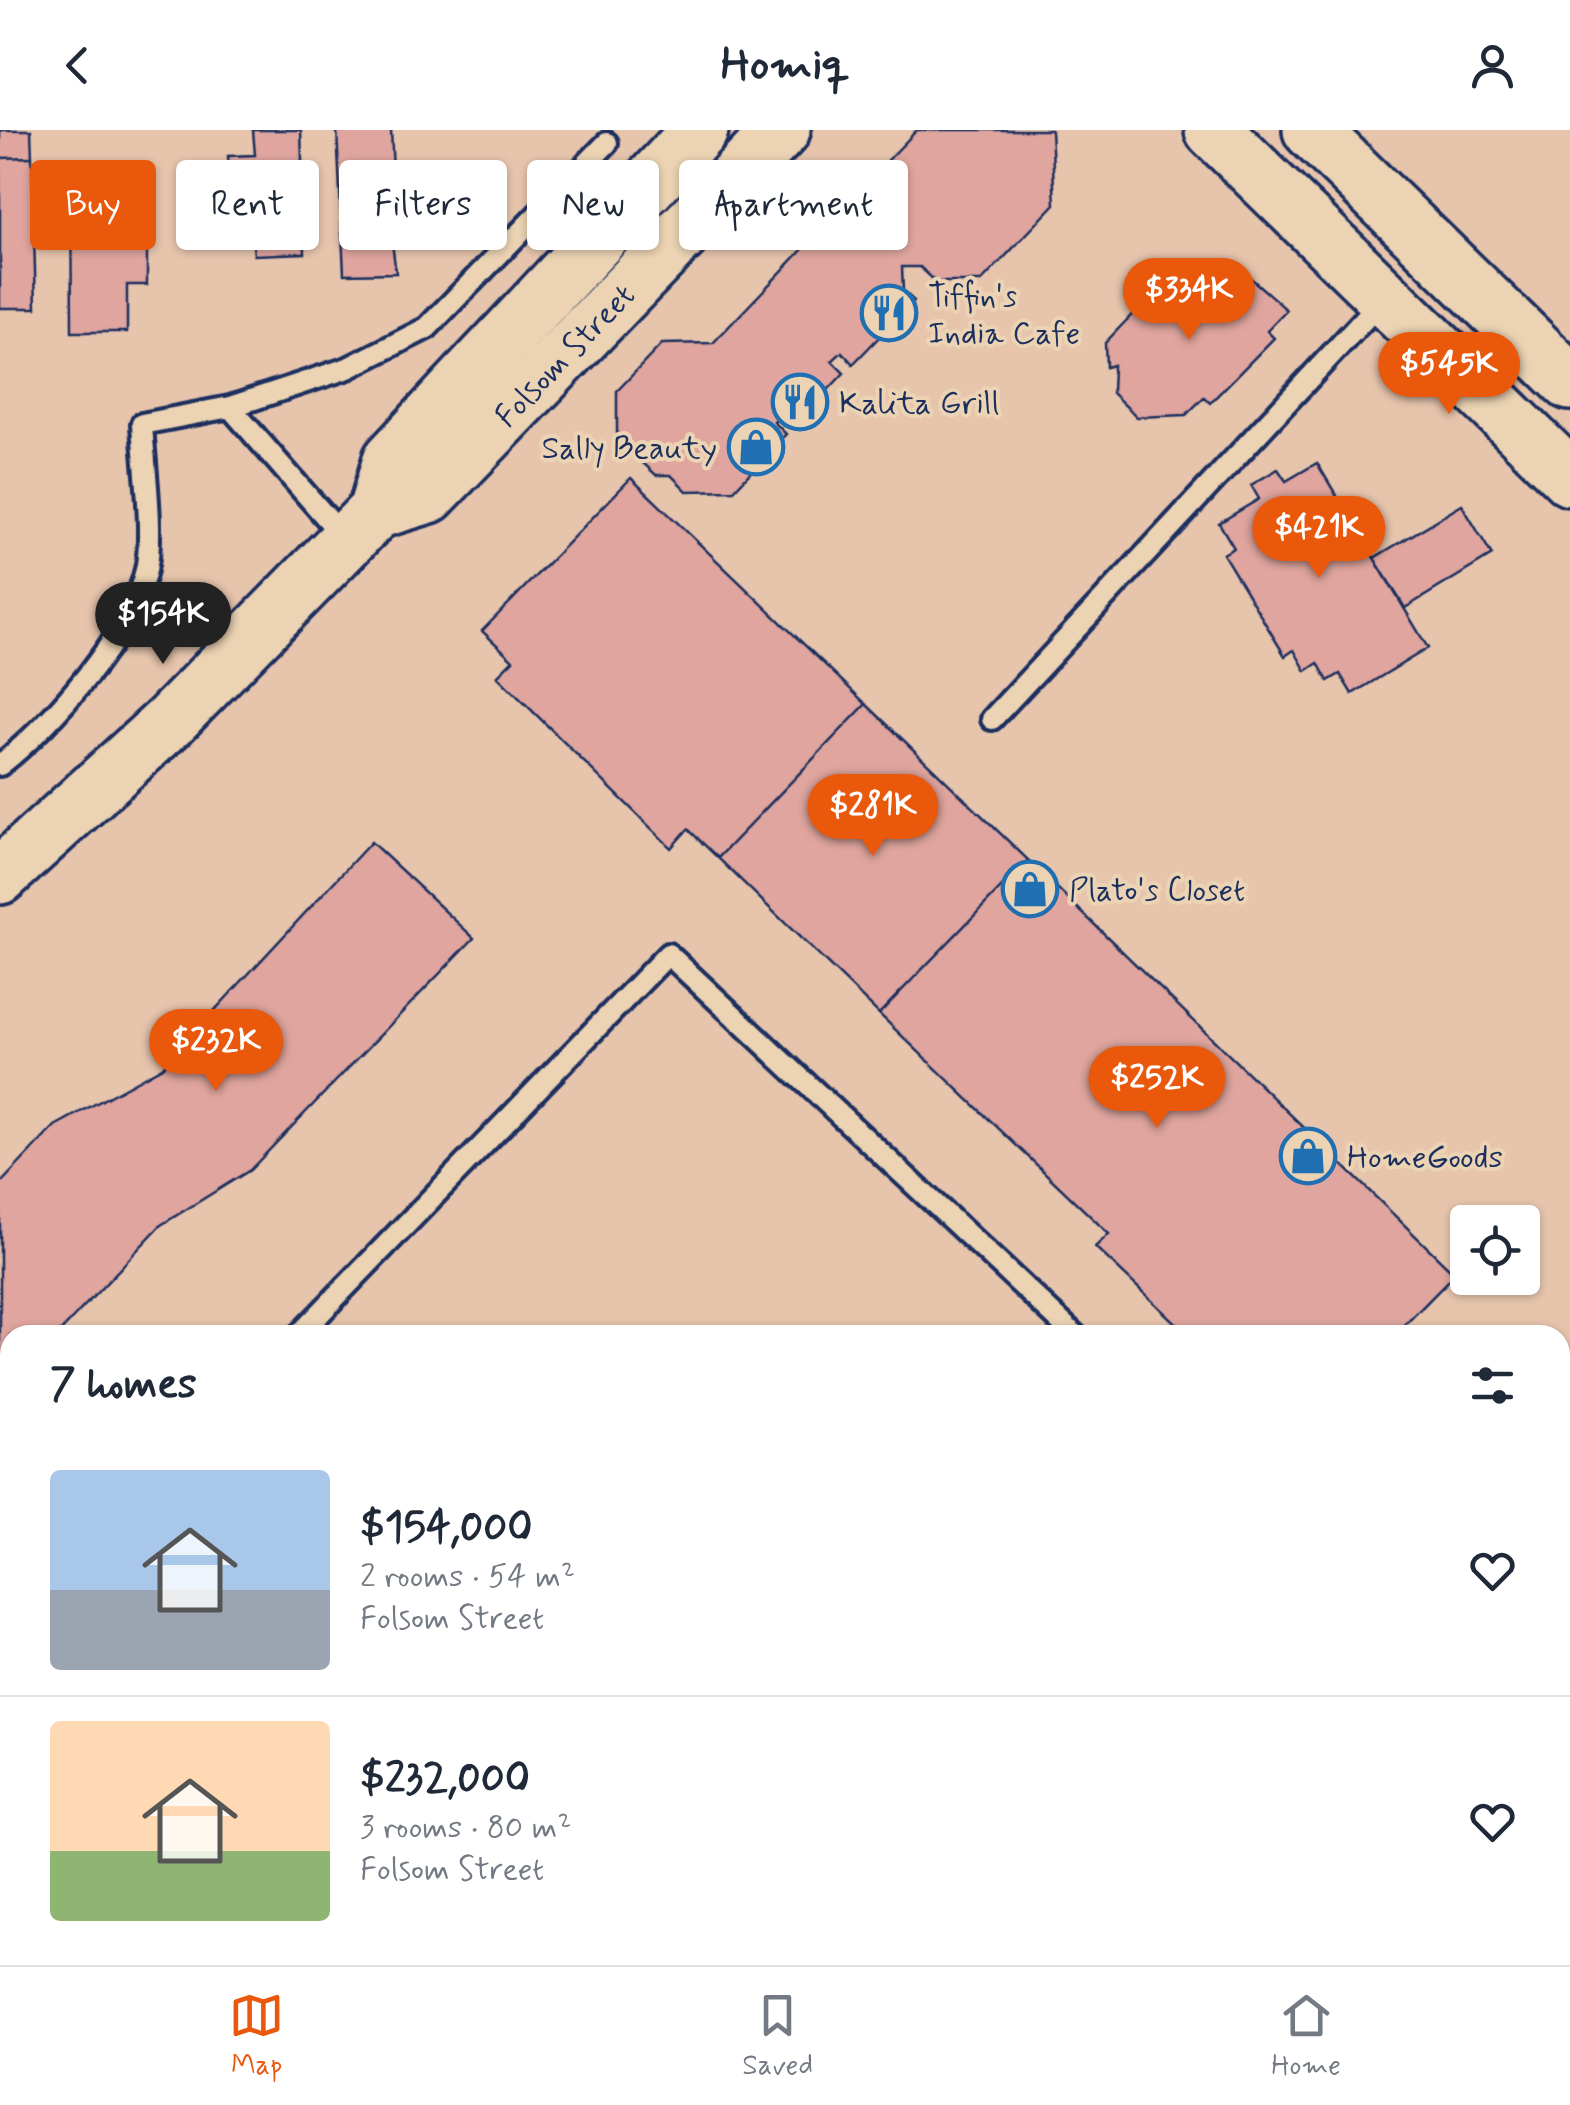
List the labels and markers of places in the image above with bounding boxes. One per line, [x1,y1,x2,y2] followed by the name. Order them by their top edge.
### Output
[1119,258,1259,343] pin: $334K
[928,276,1080,355] place label: Tiffin's India Cafe
[859,283,919,343] restaurant icon: Tiffin's India Cafe
[1379,332,1519,417] pin: $545K
[770,372,830,432] restaurant icon: Kalita Grill
[839,383,999,425] place label: Kalita Grill
[726,417,786,477] shop icon: Sally Beauty
[541,428,717,470] place label: Sally Beauty
[1249,496,1389,581] pin: $421K
[93,582,233,667] pin: $154K
[803,774,943,859] pin: $281K
[1000,859,1060,919] shop icon: Plato's Closet
[1069,870,1245,912] place label: Plato's Closet
[146,1009,286,1094] pin: $232K
[1087,1046,1227,1131] pin: $252K
[1278,1126,1338,1186] shop icon: HomeGoods
[1347,1137,1503,1179] place label: HomeGoods

